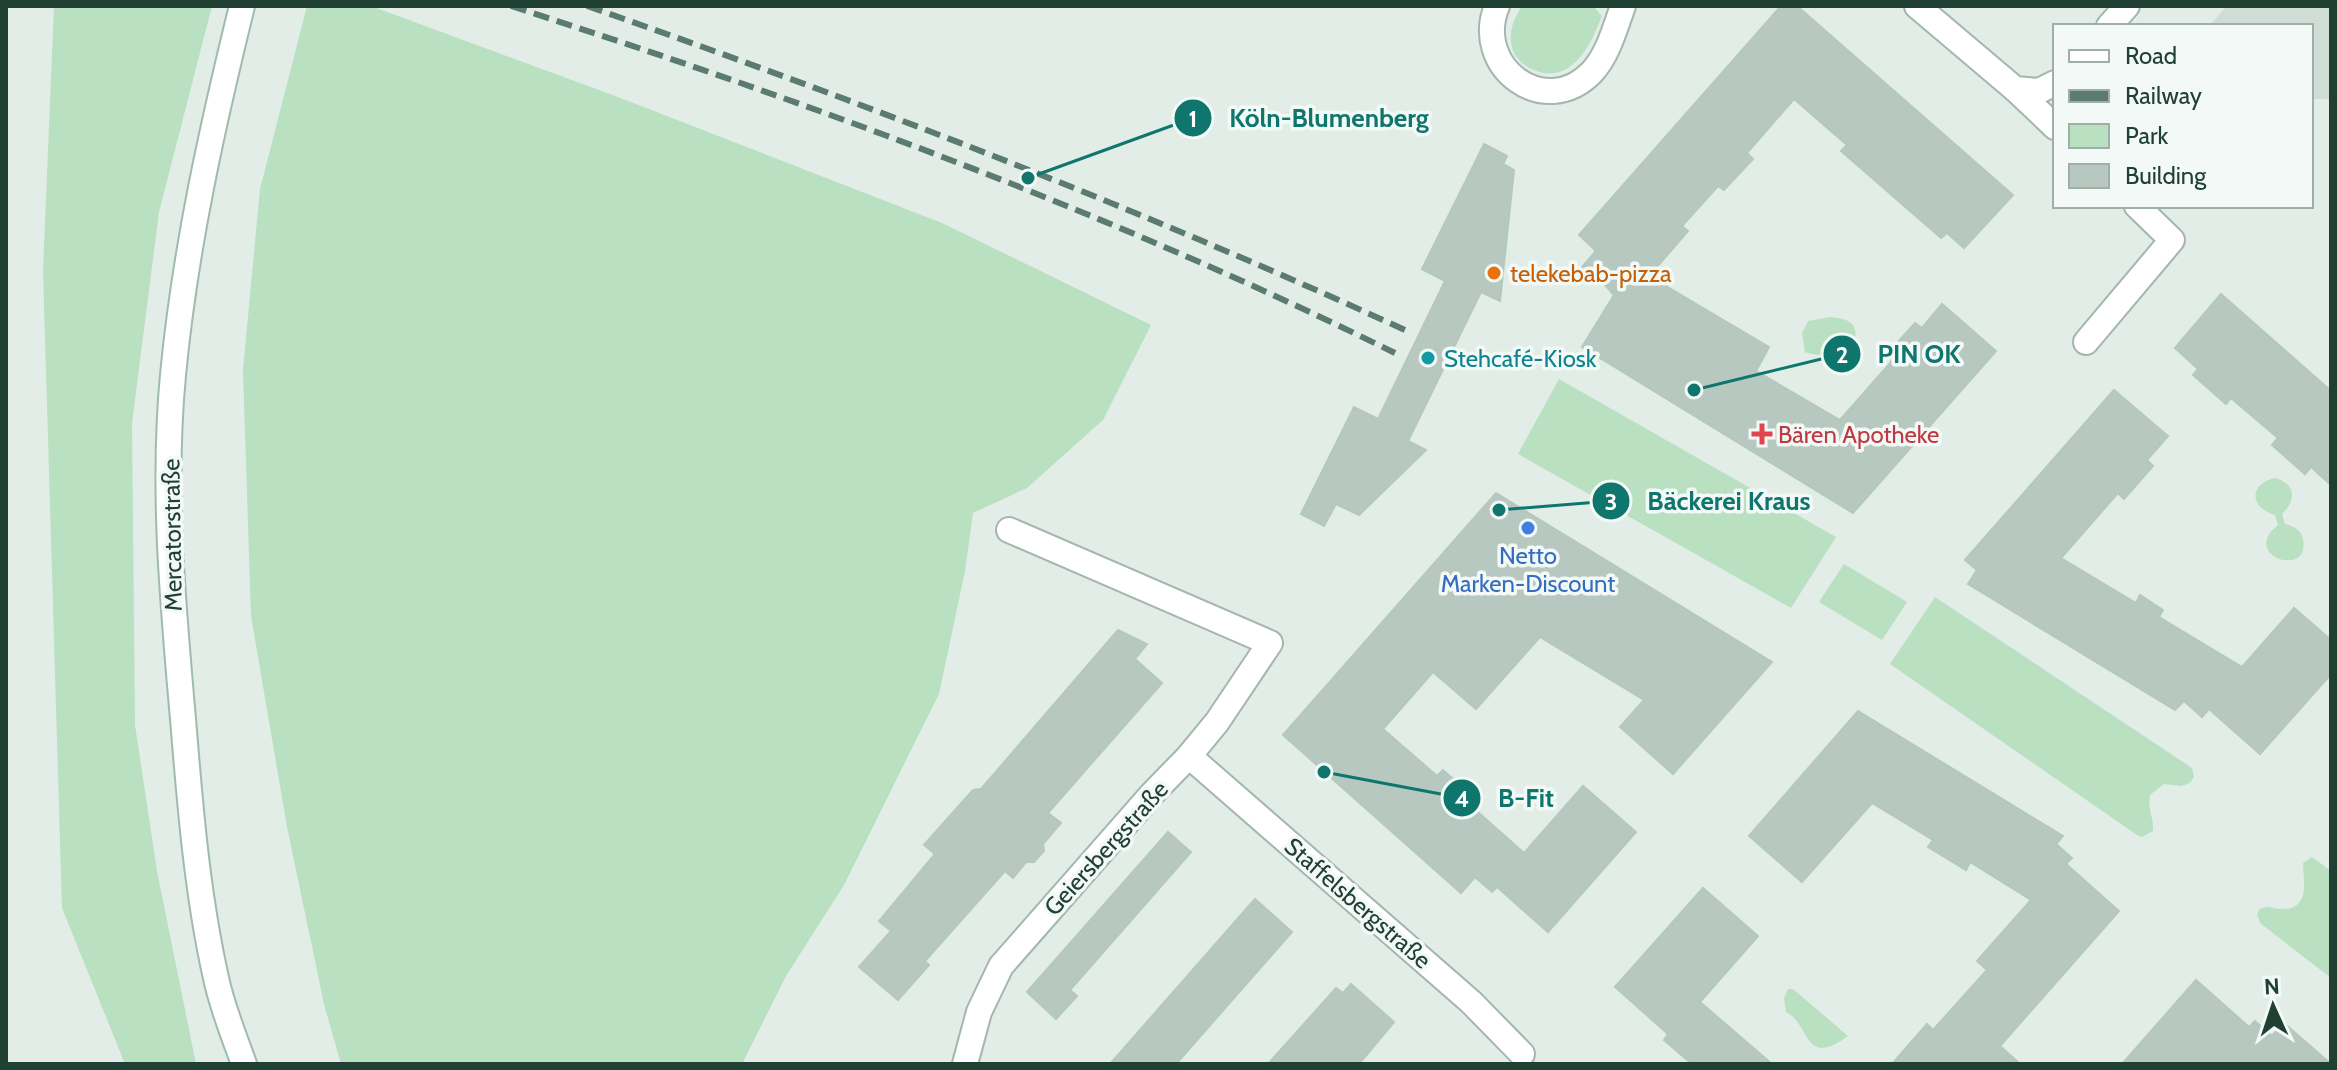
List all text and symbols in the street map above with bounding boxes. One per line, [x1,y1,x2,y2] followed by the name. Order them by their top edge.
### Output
[2053,24,2313,208] legend
[2125,41,2177,70] text: Road
[2125,81,2202,110] text: Railway
[1173,93,1445,143] callout: Köln-Blumenberg
[1229,102,1429,134] text: Köln-Blumenberg
[1189,104,1197,133] text: 1
[2125,121,2168,150] text: Park
[2125,161,2207,190] text: Building
[1510,259,1672,288] place label: telekebab-pizza
[1485,264,1503,282] marker: telekebab-pizza
[1822,329,1977,379] callout: PIN OK
[1877,338,1961,370] text: PIN OK
[1836,340,1848,369] text: 2
[1444,344,1597,373] place label: Stehcafé-Kiosk
[1419,349,1437,367] marker: Stehcafé-Kiosk
[1778,420,1939,449] place label: Bären Apotheke
[1753,425,1771,443] marker: Bären Apotheke
[156,458,188,612] street label: Mercatorstraße
[1591,476,1826,526] callout: Bäckerei Kraus
[1647,485,1811,517] text: Bäckerei Kraus
[1605,487,1617,516] text: 3
[1519,519,1537,537] marker: Netto Marken-Discount
[1441,541,1615,598] place label: Netto Marken-Discount
[1442,773,1570,823] callout: B-Fit
[1038,775,1174,921] street label: Geiersbergstraße
[1498,782,1554,814] text: B-Fit
[1455,784,1469,813] text: 4
[1279,831,1437,975] street label: Staffelsbergstraße
[2233,966,2313,1046] north arrow
[2264,973,2280,1000] text: N

